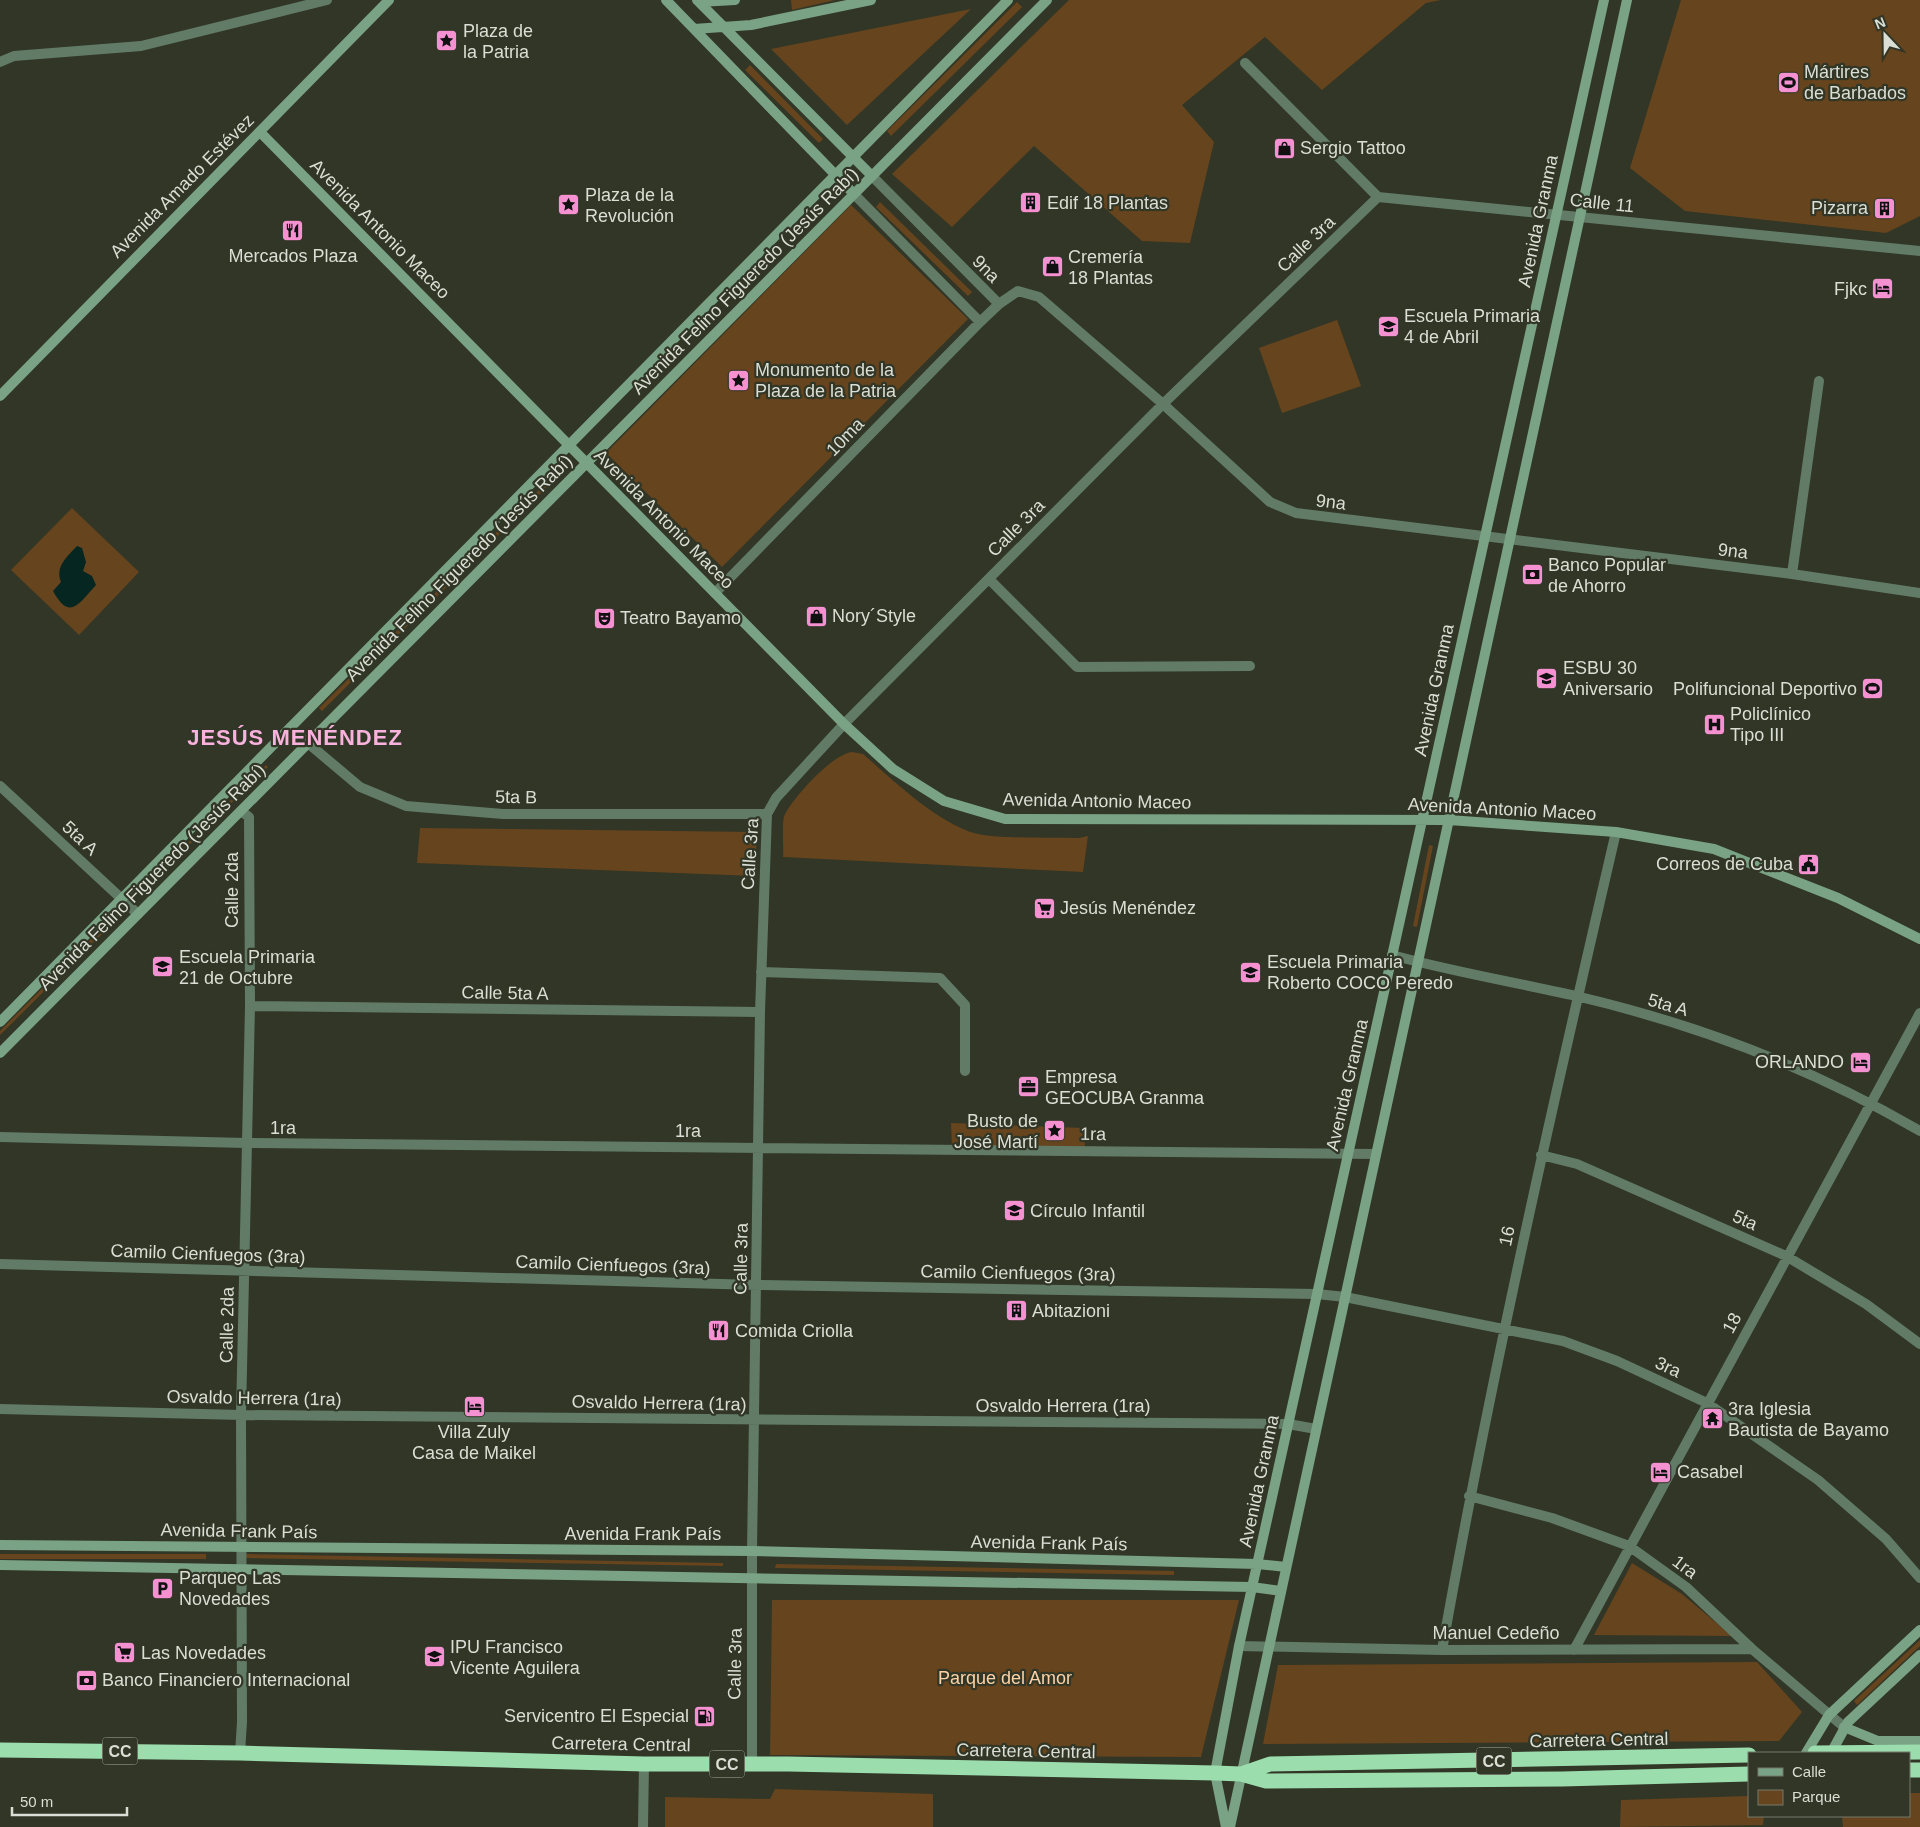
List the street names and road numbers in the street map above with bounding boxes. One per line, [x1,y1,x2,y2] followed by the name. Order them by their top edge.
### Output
[106,110,258,262] street label: Avenida Amado Estévez
[1514,152,1562,289] street label: Avenida Granma
[306,155,454,303] street label: Avenida Antonio Maceo
[628,164,862,398] street label: Avenida Felino Figueredo (Jesús Rabí)
[1569,190,1635,216] street label: Calle 11
[1273,211,1340,276] street label: Calle 3ra
[968,251,1004,287] street label: 9na
[822,413,869,460] street label: 10ma
[590,445,738,593] street label: Avenida Antonio Maceo
[342,451,576,685] street label: Avenida Felino Figueredo (Jesús Rabí)
[1315,490,1348,514] street label: 9na
[983,495,1049,561] street label: Calle 3ra
[1717,539,1750,563] street label: 9na
[1410,621,1458,758] street label: Avenida Granma
[35,760,269,994] street label: Avenida Felino Figueredo (Jesús Rabí)
[495,787,537,807] street label: 5ta B
[1002,789,1192,813] street label: Avenida Antonio Maceo
[1407,794,1597,824] street label: Avenida Antonio Maceo
[738,816,763,891] street label: Calle 3ra
[58,817,102,859] street label: 5ta A
[222,851,242,928] street label: Calle 2da
[461,982,549,1004] street label: Calle 5ta A
[1646,990,1690,1020] street label: 5ta A
[1322,1016,1372,1153] street label: Avenida Granma
[270,1118,297,1138] street label: 1ra
[675,1121,702,1141] street label: 1ra
[1080,1124,1107,1144] street label: 1ra
[1729,1206,1761,1235] street label: 5ta
[730,1222,752,1295] street label: Calle 3ra
[1495,1224,1519,1248] street label: 16
[110,1241,306,1267] street label: Camilo Cienfuegos (3ra)
[515,1252,711,1278] street label: Camilo Cienfuegos (3ra)
[920,1261,1116,1285] street label: Camilo Cienfuegos (3ra)
[216,1286,238,1363] street label: Calle 2da
[1718,1309,1746,1337] street label: 18
[1652,1352,1685,1382] street label: 3ra
[166,1386,342,1410] street label: Osvaldo Herrera (1ra)
[571,1391,747,1415] street label: Osvaldo Herrera (1ra)
[975,1396,1151,1416] street label: Osvaldo Herrera (1ra)
[1235,1412,1283,1549] street label: Avenida Granma
[160,1520,318,1542] street label: Avenida Frank País
[565,1524,721,1544] street label: Avenida Frank País
[970,1532,1128,1554] street label: Avenida Frank País
[1669,1551,1702,1583] street label: 1ra
[1432,1623,1560,1643] street label: Manuel Cedeño
[724,1627,746,1700] street label: Calle 3ra
[1529,1729,1669,1751] street label: Carretera Central
[551,1733,691,1755] street label: Carretera Central
[102,1738,138,1764] road number: CC
[956,1740,1096,1762] street label: Carretera Central
[1476,1748,1512,1774] road number: CC
[710,1750,744,1778] road number: CC

